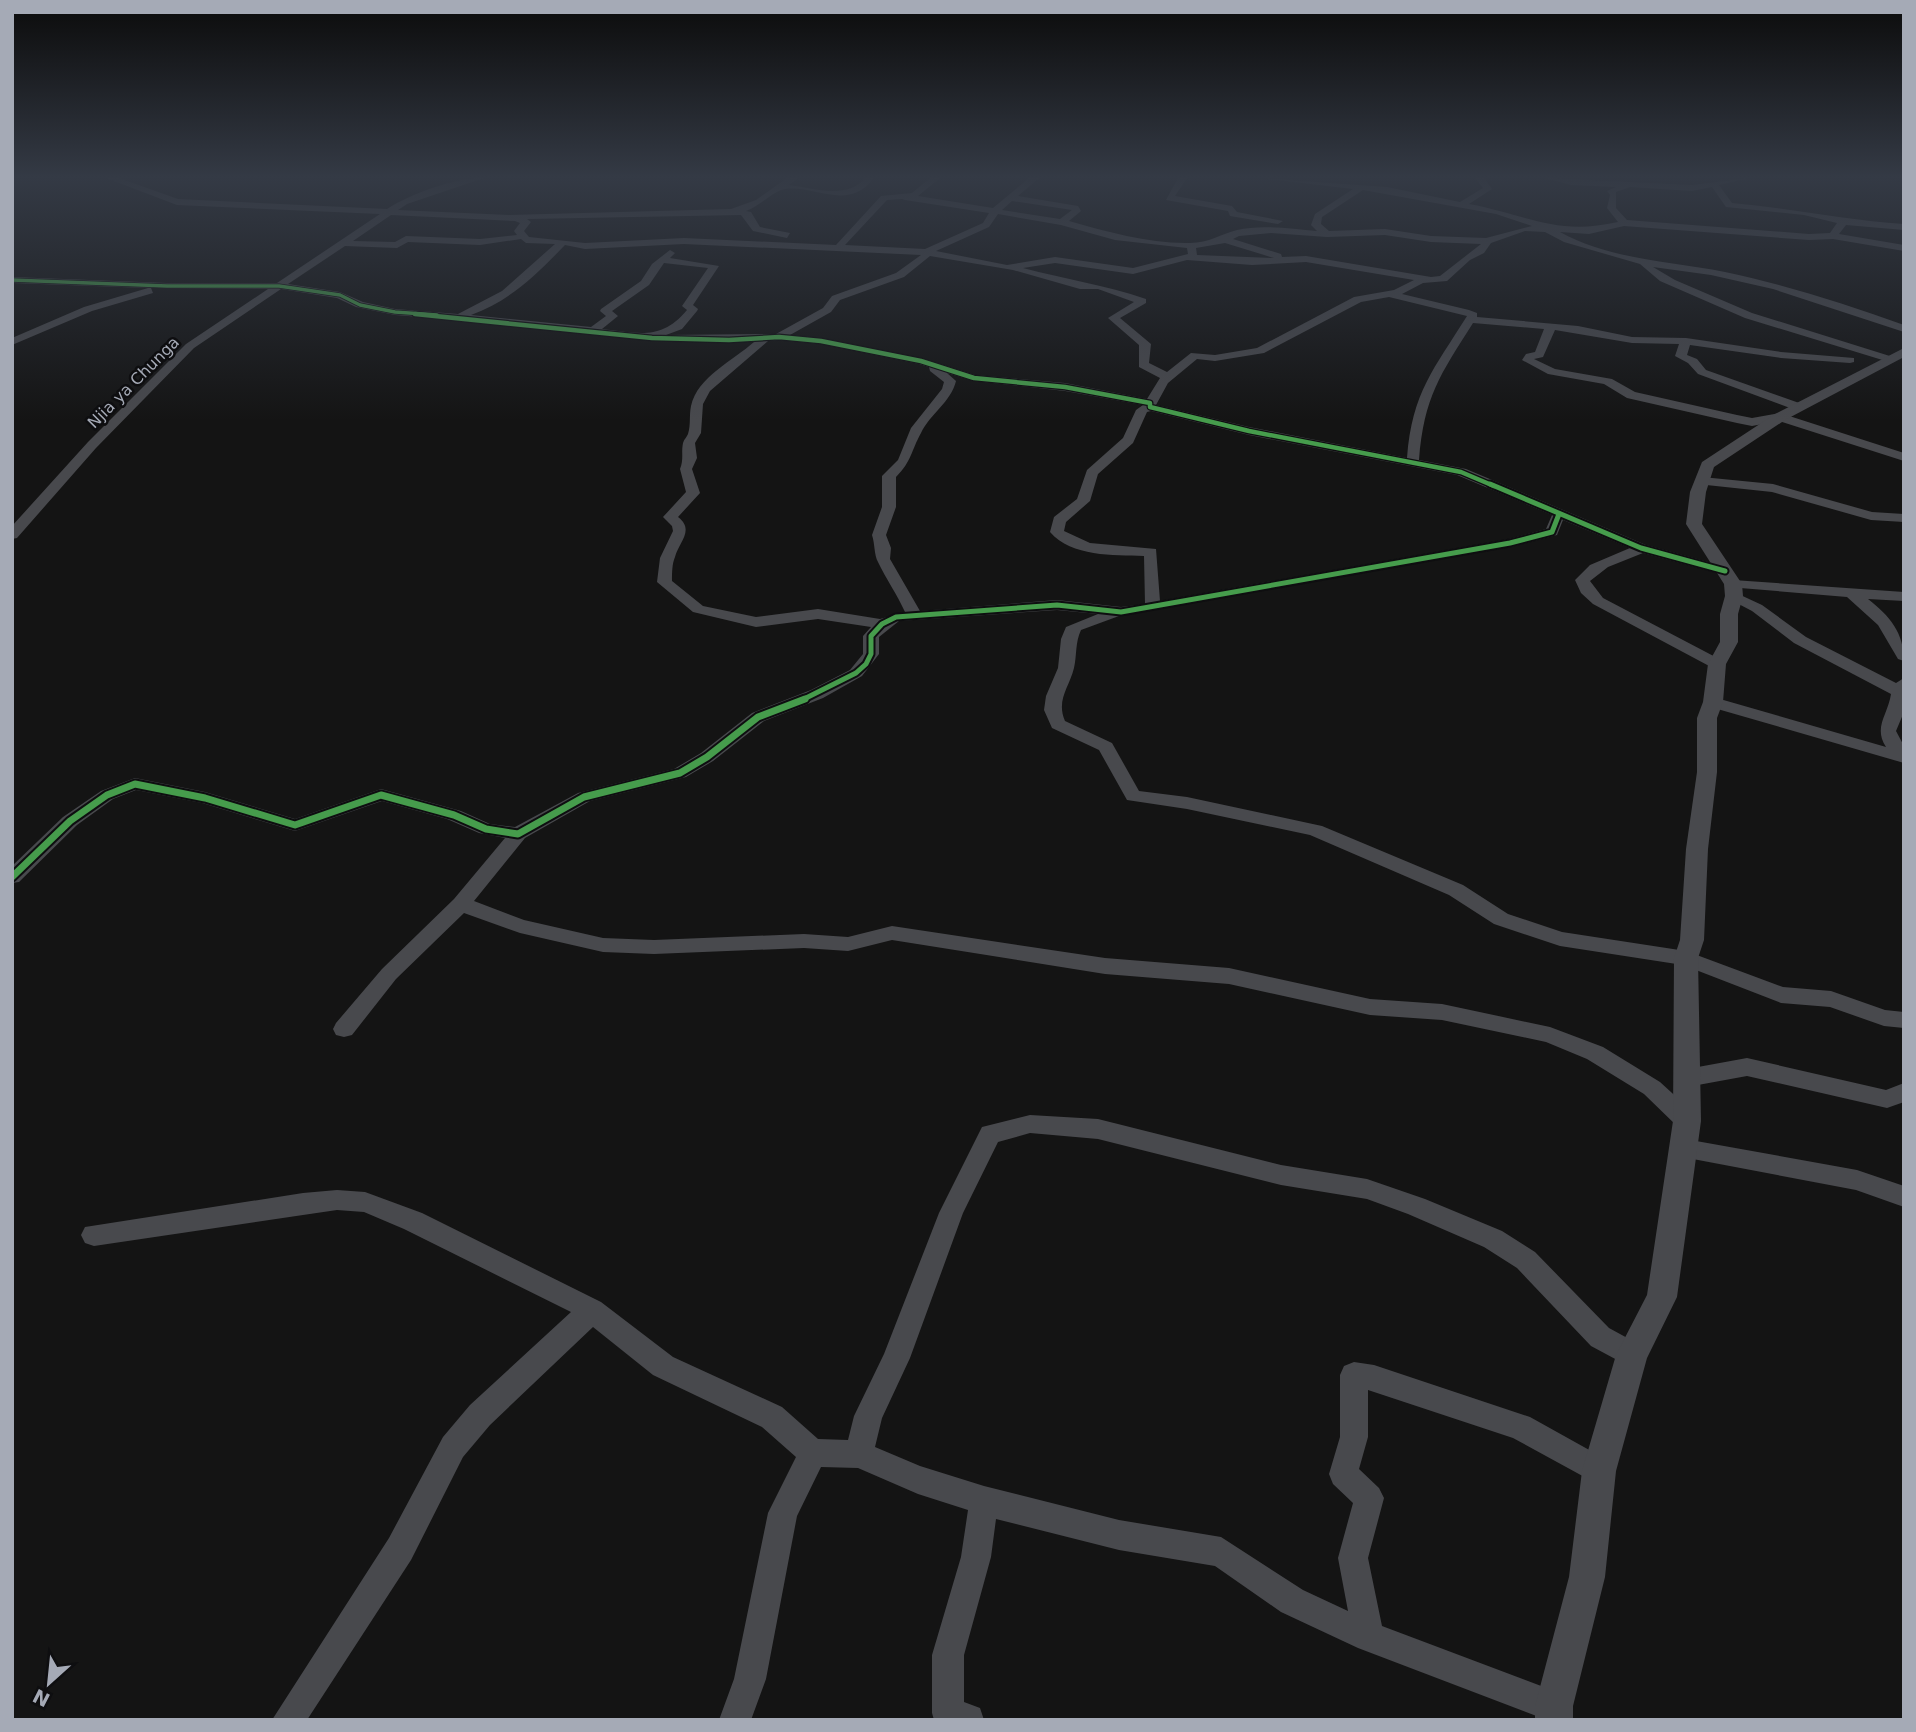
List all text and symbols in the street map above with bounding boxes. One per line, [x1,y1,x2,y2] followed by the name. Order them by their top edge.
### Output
[84,333,183,432] street label: Njia ya Chunga
[14,1648,84,1718] north arrow
[29,1685,53,1712] text: N

